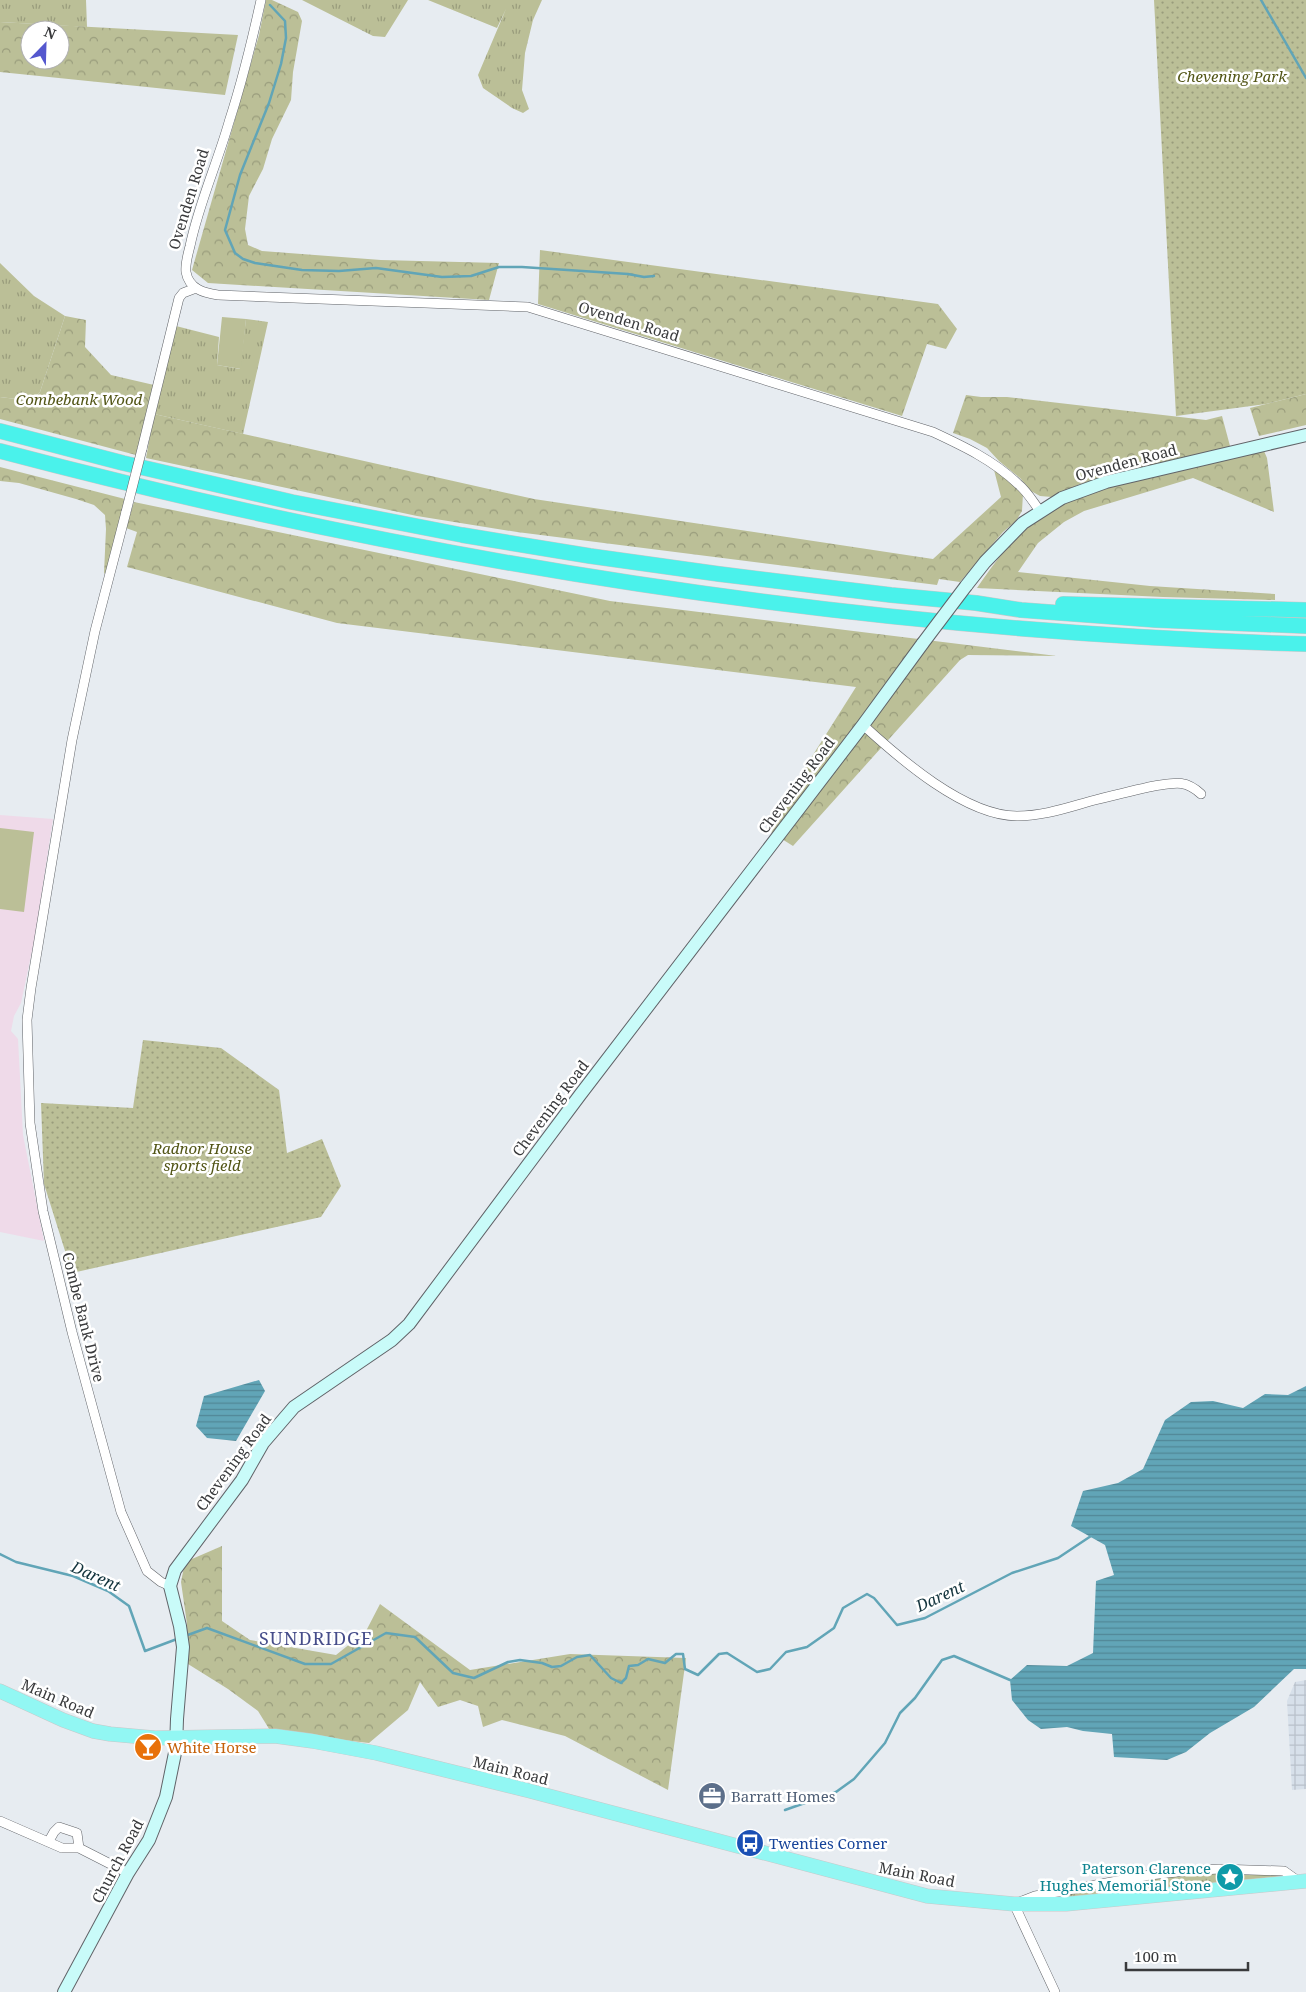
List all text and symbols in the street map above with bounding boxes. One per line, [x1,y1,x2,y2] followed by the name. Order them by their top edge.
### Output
[20,20,70,70] north arrow
[41,22,59,43] text: N
[1177,66,1287,86] park label: Chevening Park
[163,146,213,252] street label: Ovenden Road
[576,296,682,346] street label: Ovenden Road
[16,389,143,409] park label: Combebank Wood
[1073,439,1179,485] street label: Ovenden Road
[753,733,839,837] street label: Chevening Road
[507,1056,593,1160] street label: Chevening Road
[151,1138,252,1175] park label: Radnor House sports field
[58,1250,110,1384] street label: Combe Bank Drive
[191,1409,275,1515] street label: Chevening Road
[67,1555,124,1597] water label: Darent
[911,1575,968,1617] water label: Darent
[259,1626,373,1650] district label: SUNDRIDGE
[19,1674,97,1722] street label: Main Road
[133,1732,163,1762] bar icon: White Horse
[167,1737,257,1757] place label: White Horse
[471,1751,551,1789] street label: Main Road
[697,1781,727,1811] office icon: Barratt Homes
[731,1786,836,1806] place label: Barratt Homes
[87,1816,147,1906] street label: Church Road
[735,1828,765,1858] bus stop icon: Twenties Corner
[769,1833,887,1853] place label: Twenties Corner
[877,1857,957,1891] street label: Main Road
[1040,1858,1211,1895] place label: Paterson Clarence Hughes Memorial Stone
[1215,1862,1245,1892] place icon: Paterson Clarence Hughes Memorial Stone
[1126,1940,1248,1972] scale bar
[1134,1946,1177,1966] text: 100 m

